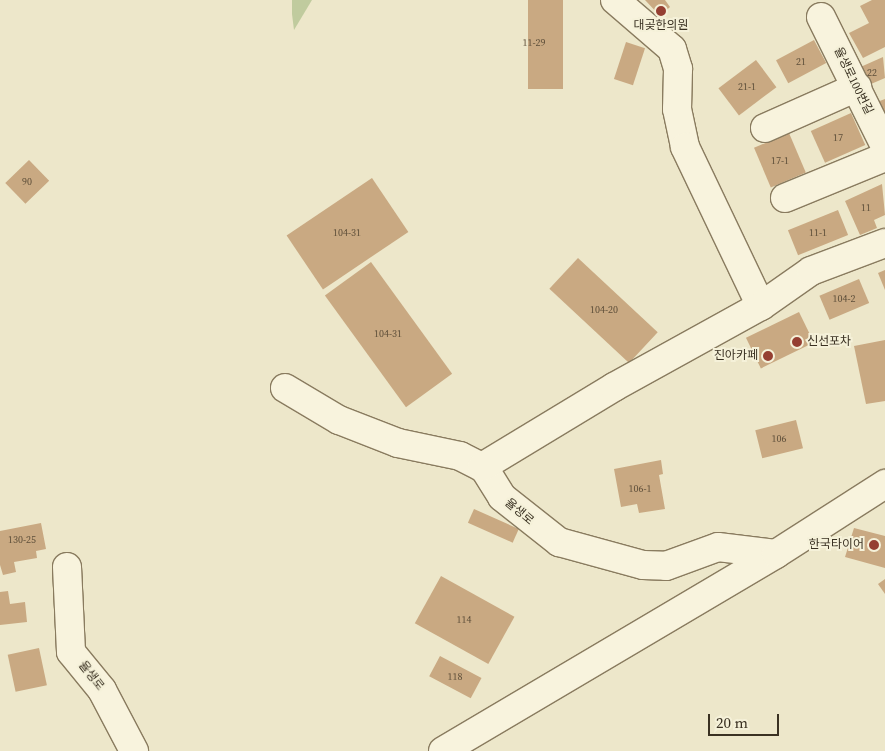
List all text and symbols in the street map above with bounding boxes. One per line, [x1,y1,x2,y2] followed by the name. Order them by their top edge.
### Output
[655,5,667,17] marker: 대곶한의원
[633,19,689,33] place label: 대곶한의원
[522,37,546,49] house number: 11-29
[830,45,876,117] street label: 율생로100번길
[796,56,806,68] house number: 21
[867,67,877,79] house number: 22
[738,81,756,93] house number: 21-1
[833,132,843,144] house number: 17
[771,155,789,167] house number: 17-1
[22,176,32,188] house number: 90
[861,202,871,214] house number: 11
[333,227,361,239] house number: 104-31
[809,227,827,239] house number: 11-1
[832,293,856,305] house number: 104-2
[590,304,618,316] house number: 104-20
[374,328,402,340] house number: 104-31
[807,335,851,349] place label: 신선포차
[791,336,803,348] marker: 신선포차
[714,349,758,363] place label: 진아카페
[762,350,774,362] marker: 진아카페
[772,433,786,445] house number: 106
[628,483,652,495] house number: 106-1
[502,496,536,528] street label: 율생로
[8,534,36,546] house number: 130-25
[809,538,864,552] place label: 한국타이어
[868,539,880,551] marker: 한국타이어
[457,614,471,626] house number: 114
[75,659,107,693] street label: 율생로
[448,671,462,683] house number: 118
[710,704,781,736] scale bar
[716,712,748,733] text: 20 m

